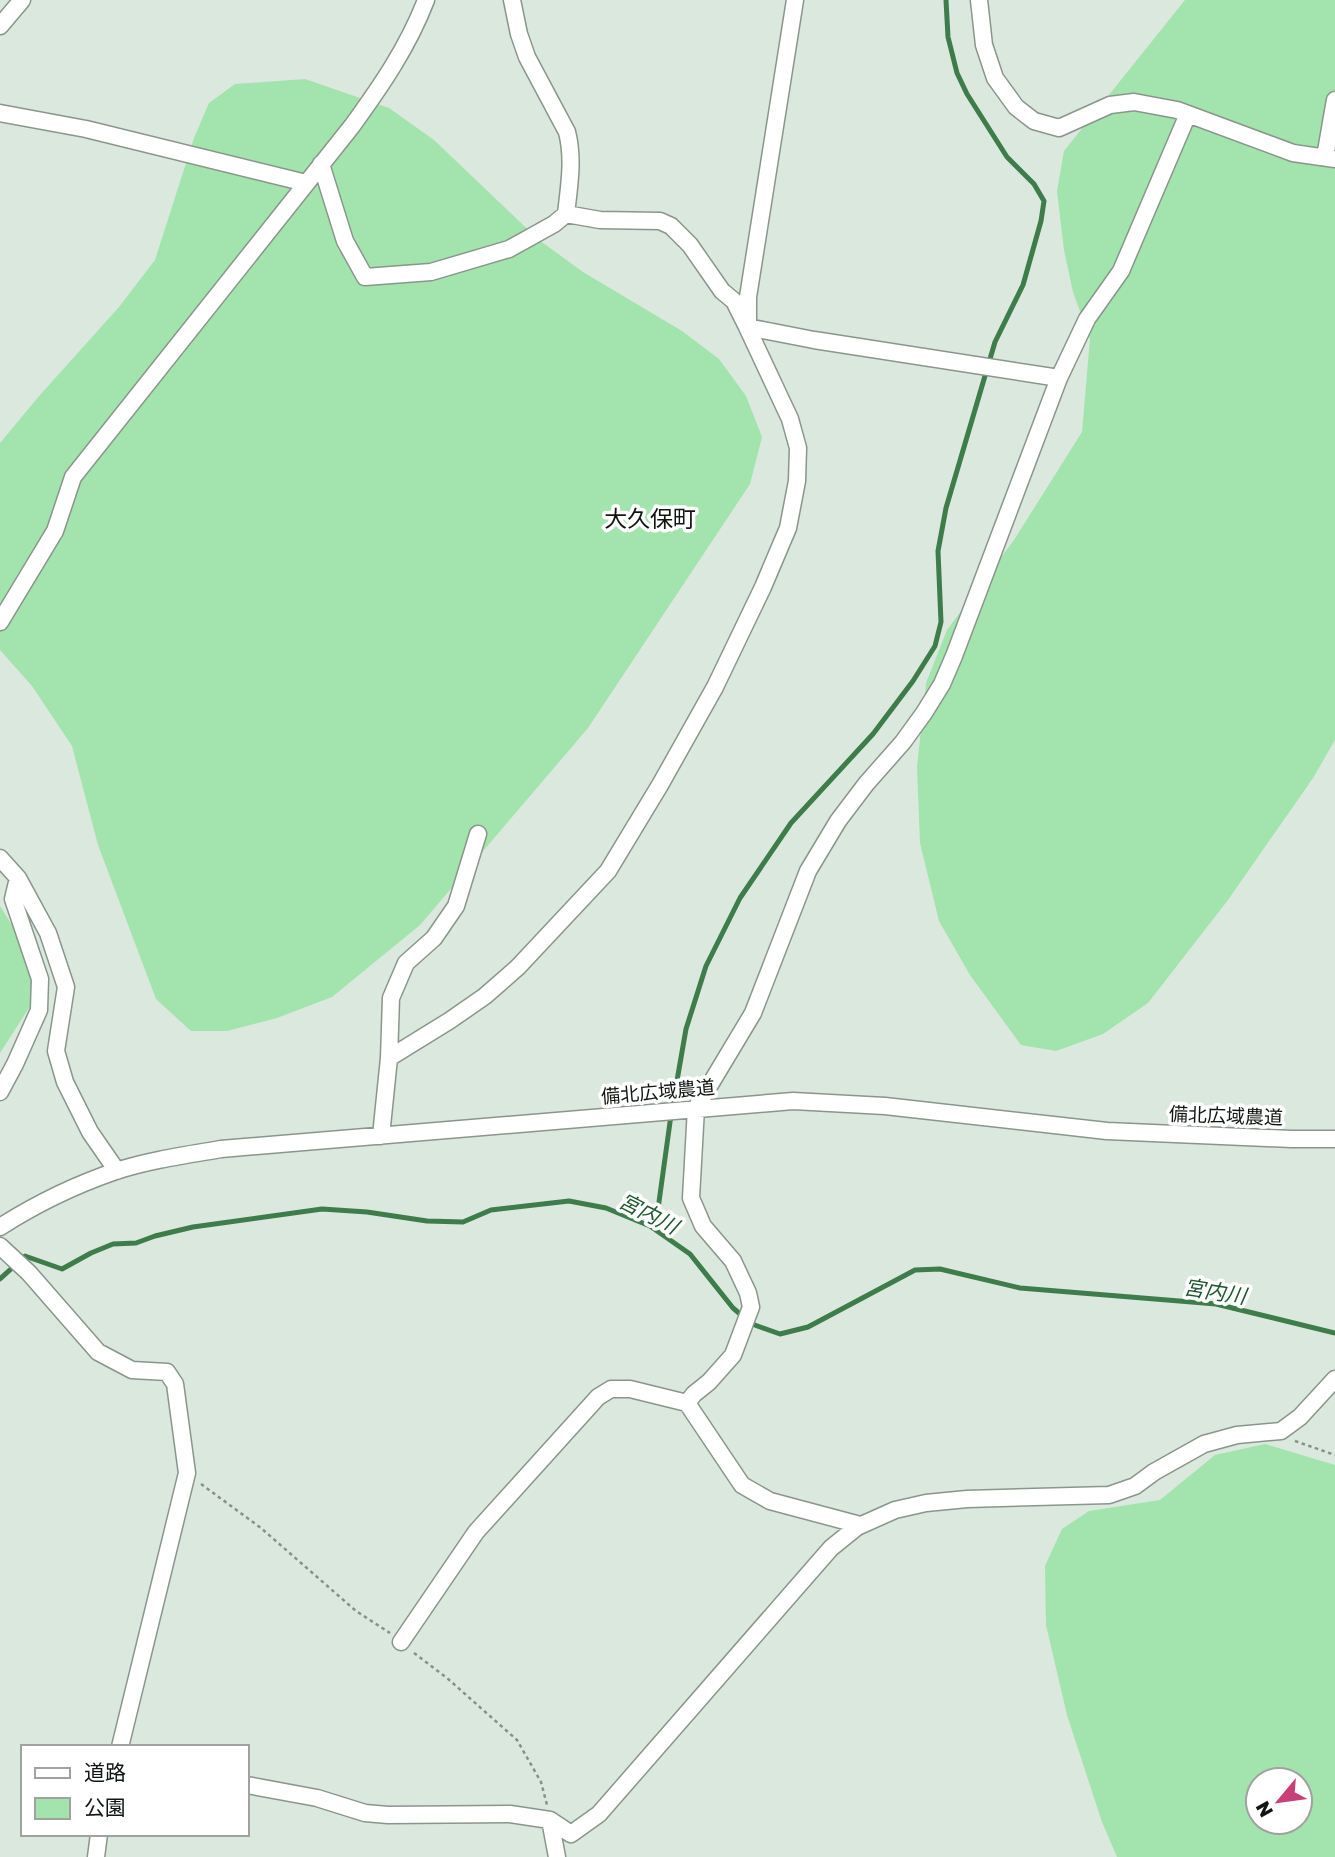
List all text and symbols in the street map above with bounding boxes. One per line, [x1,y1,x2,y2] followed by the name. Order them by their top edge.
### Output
[604,504,696,532] district label: 大久保町
[600,1075,716,1107] street label: 備北広域農道
[1169,1102,1283,1128] street label: 備北広域農道
[615,1187,685,1240] water label: 宮内川
[1182,1273,1250,1309] water label: 宮内川
[21,1745,248,1836] legend
[84,1759,126,1785] text: 道路
[1244,1766,1314,1836] north arrow
[84,1794,126,1820] text: 公園
[1250,1798,1277,1821] text: N

